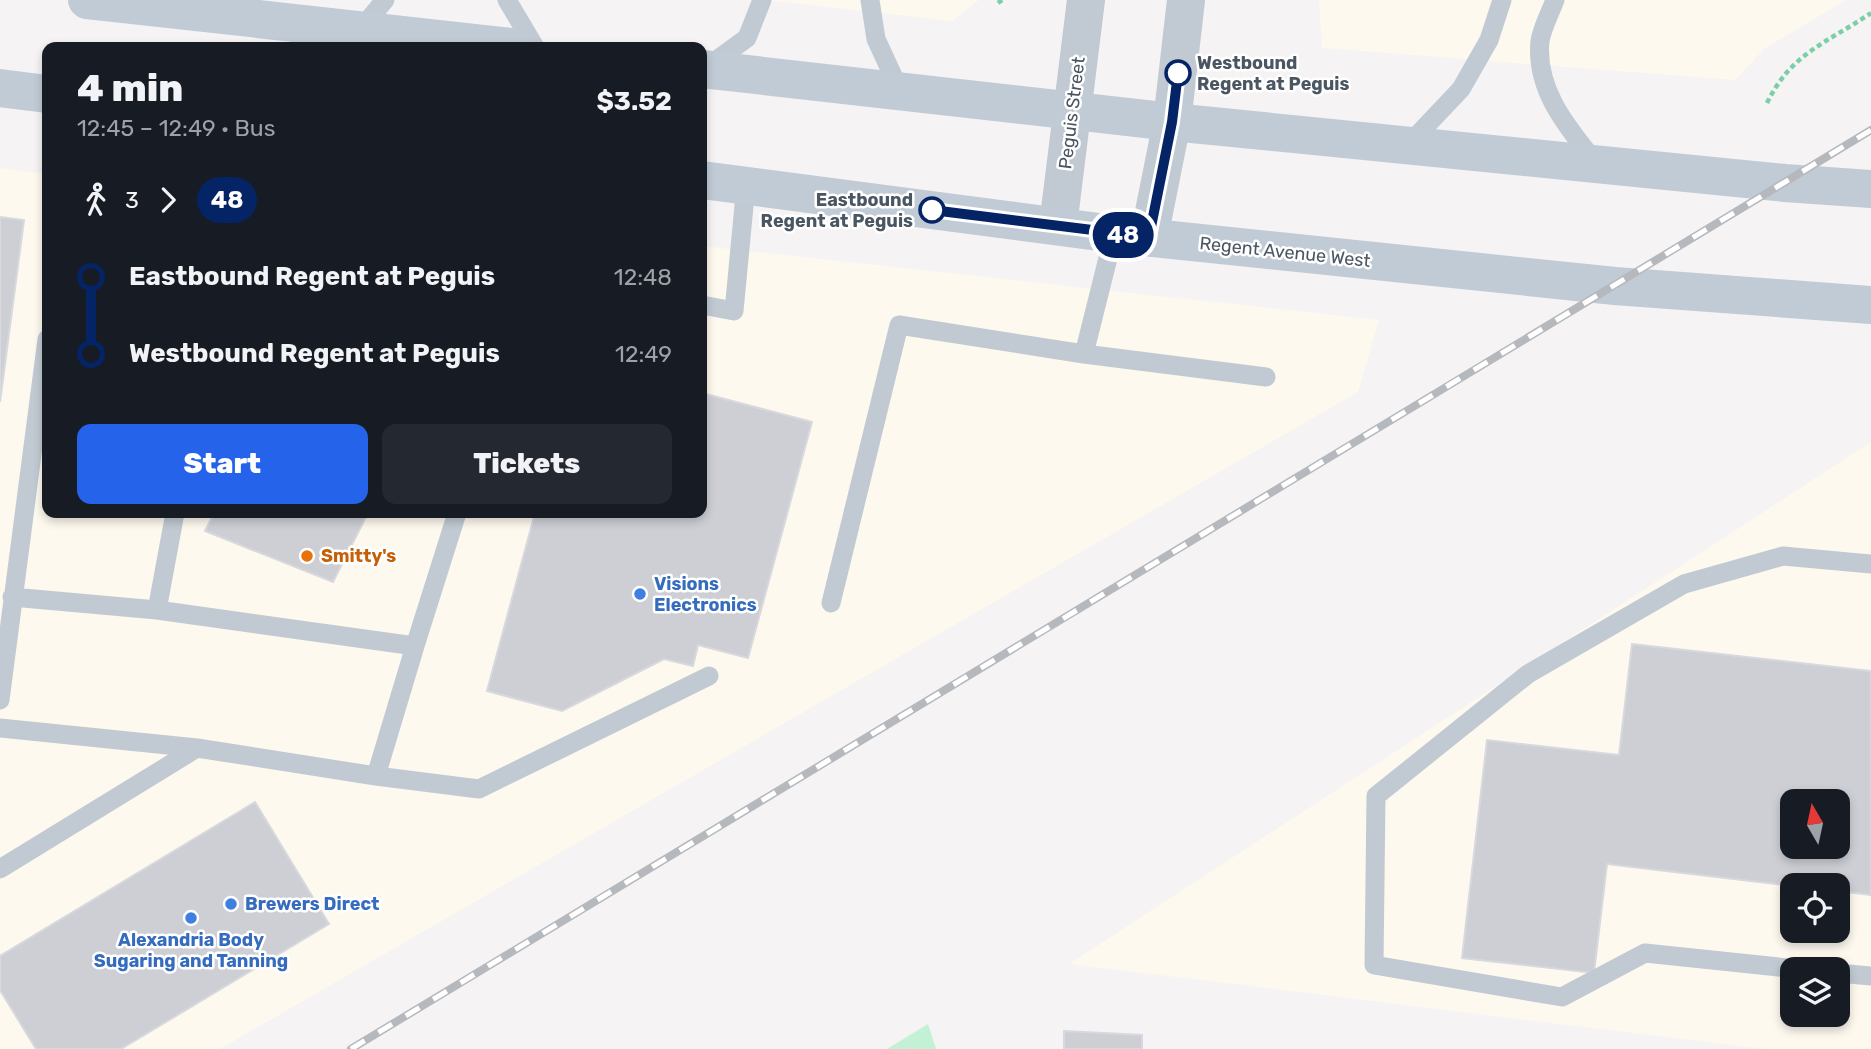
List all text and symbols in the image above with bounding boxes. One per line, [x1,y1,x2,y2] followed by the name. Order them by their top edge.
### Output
[1197,52,1349,95] place label: Westbound Regent at Peguis
[1054,56,1090,170] street label: Peguis Street
[1165,60,1191,86] marker: Westbound Regent at Peguis
[77,65,183,111] text: 4 min
[596,86,672,117] text: $3.52
[77,114,275,142] text: 12:45 – 12:49 · Bus
[77,181,115,219] icon: walk
[149,181,187,219] icon: forward
[125,186,139,214] text: 3
[211,186,243,214] text: 48
[761,189,913,232] place label: Eastbound Regent at Peguis
[919,197,945,223] marker: Eastbound Regent at Peguis
[1092,212,1154,258] line badge: 48
[1107,221,1139,249] text: 48
[1198,232,1372,272] street label: Regent Avenue West
[129,261,495,292] text: Eastbound Regent at Peguis
[614,263,672,291] text: 12:48
[129,338,500,369] text: Westbound Regent at Peguis
[615,340,672,368] text: 12:49
[77,424,368,504] button: Start
[382,424,672,504] button: Tickets
[321,545,396,567] place label: Smitty's
[299,548,315,564] marker: Smitty's
[654,573,757,616] place label: Visions Electronics
[632,586,648,602] marker: Visions Electronics
[1780,789,1850,859] north arrow
[1780,789,1850,1027] map controls
[1780,873,1850,943] button: locate
[245,893,379,915] place label: Brewers Direct
[223,896,239,912] marker: Brewers Direct
[183,910,199,926] marker: Alexandria Body Sugaring and Tanning
[94,929,288,972] place label: Alexandria Body Sugaring and Tanning
[1780,957,1850,1027] button: layers

